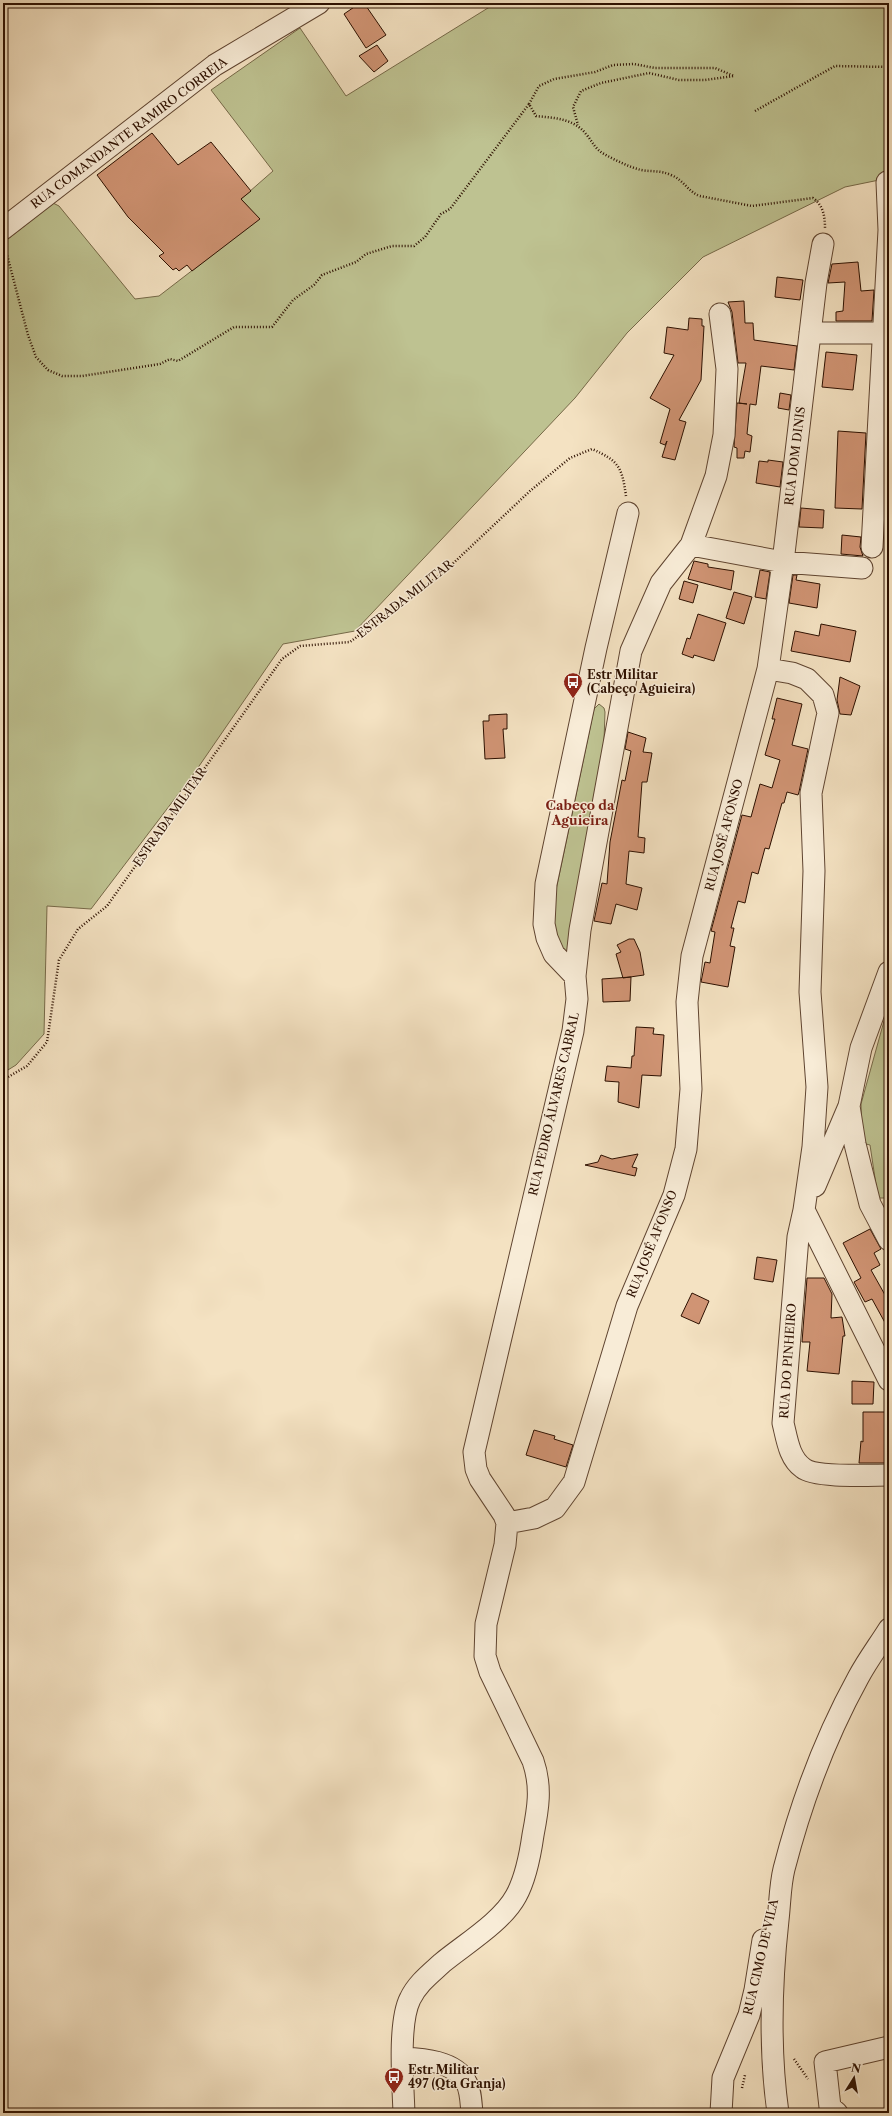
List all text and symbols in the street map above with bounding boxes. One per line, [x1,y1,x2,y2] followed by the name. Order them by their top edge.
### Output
[27,53,231,211] street label: RUA COMANDANTE RAMIRO CORREIA
[781,406,808,506] street label: RUA DOM DINIS
[354,556,457,641] street label: ESTRADA MILITAR
[587,667,695,696] place label: Estr Militar (Cabeço Aguieira)
[562,671,584,699] bus stop icon: Estr Militar (Cabeço Aguieira)
[130,763,210,869] street label: ESTRADA MILITAR
[700,777,746,892] street label: RUA JOSÉ AFONSO
[545,797,615,828] district label: Cabeço da Aguieira
[524,1010,582,1197] street label: RUA PEDRO ÁLVARES CABRAL
[622,1187,680,1300] street label: RUA JOSÉ AFONSO
[776,1303,799,1419] street label: RUA DO PINHEIRO
[740,1896,781,2016] street label: RUA CIMO DE VILA
[834,2058,874,2098] north arrow
[850,2060,862,2076] text: N
[408,2062,506,2091] place label: Estr Militar 497 (Qta Granja)
[383,2066,405,2094] bus stop icon: Estr Militar 497 (Qta Granja)

